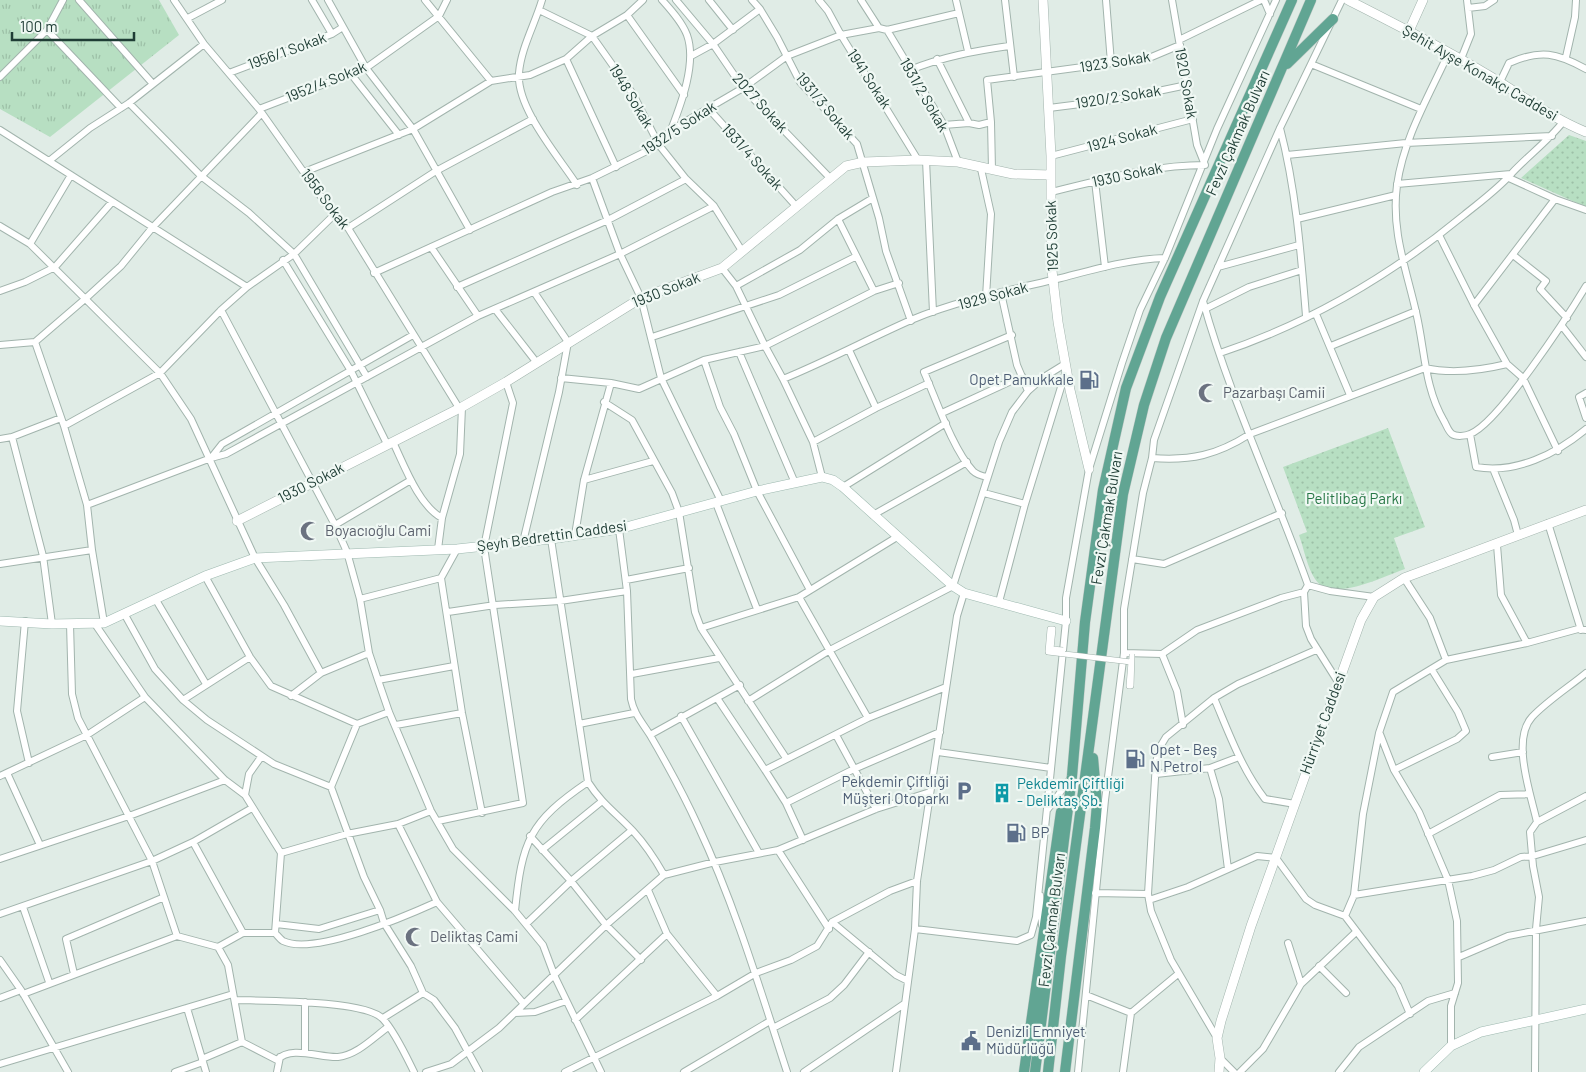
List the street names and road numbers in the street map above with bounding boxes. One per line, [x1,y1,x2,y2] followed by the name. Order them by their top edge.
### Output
[1400,20,1561,124] street label: Şehit Ayşe Konakçı Caddesi
[245,27,329,73] street label: 1956/1 Sokak
[844,45,896,112] street label: 1941 Sokak
[1078,46,1152,75] street label: 1923 Sokak
[1172,46,1202,120] street label: 1920 Sokak
[896,54,954,135] street label: 1931/2 Sokak
[283,57,369,105] street label: 1952/4 Sokak
[606,60,658,131] street label: 1948 Sokak
[1201,67,1273,198] street label: Fevzi Çakmak Bulvarı
[792,68,859,143] street label: 1931/3 Sokak
[729,69,793,136] street label: 2027 Sokak
[1074,80,1162,112] street label: 1920/2 Sokak
[638,96,719,158] street label: 1932/5 Sokak
[1085,119,1159,155] street label: 1924 Sokak
[718,120,787,193] street label: 1931/4 Sokak
[1090,158,1164,190] street label: 1930 Sokak
[297,165,355,233] street label: 1956 Sokak
[1041,200,1061,272] street label: 1925 Sokak
[629,267,703,311] street label: 1930 Sokak
[956,277,1030,313] street label: 1929 Sokak
[1087,450,1125,586] street label: Fevzi Çakmak Bulvarı
[274,458,347,506] street label: 1930 Sokak
[476,516,628,554] street label: Şeyh Bedrettin Caddesi
[1295,669,1349,776] street label: Hürriyet Caddesi
[1034,852,1068,988] street label: Fevzi Çakmak Bulvarı

